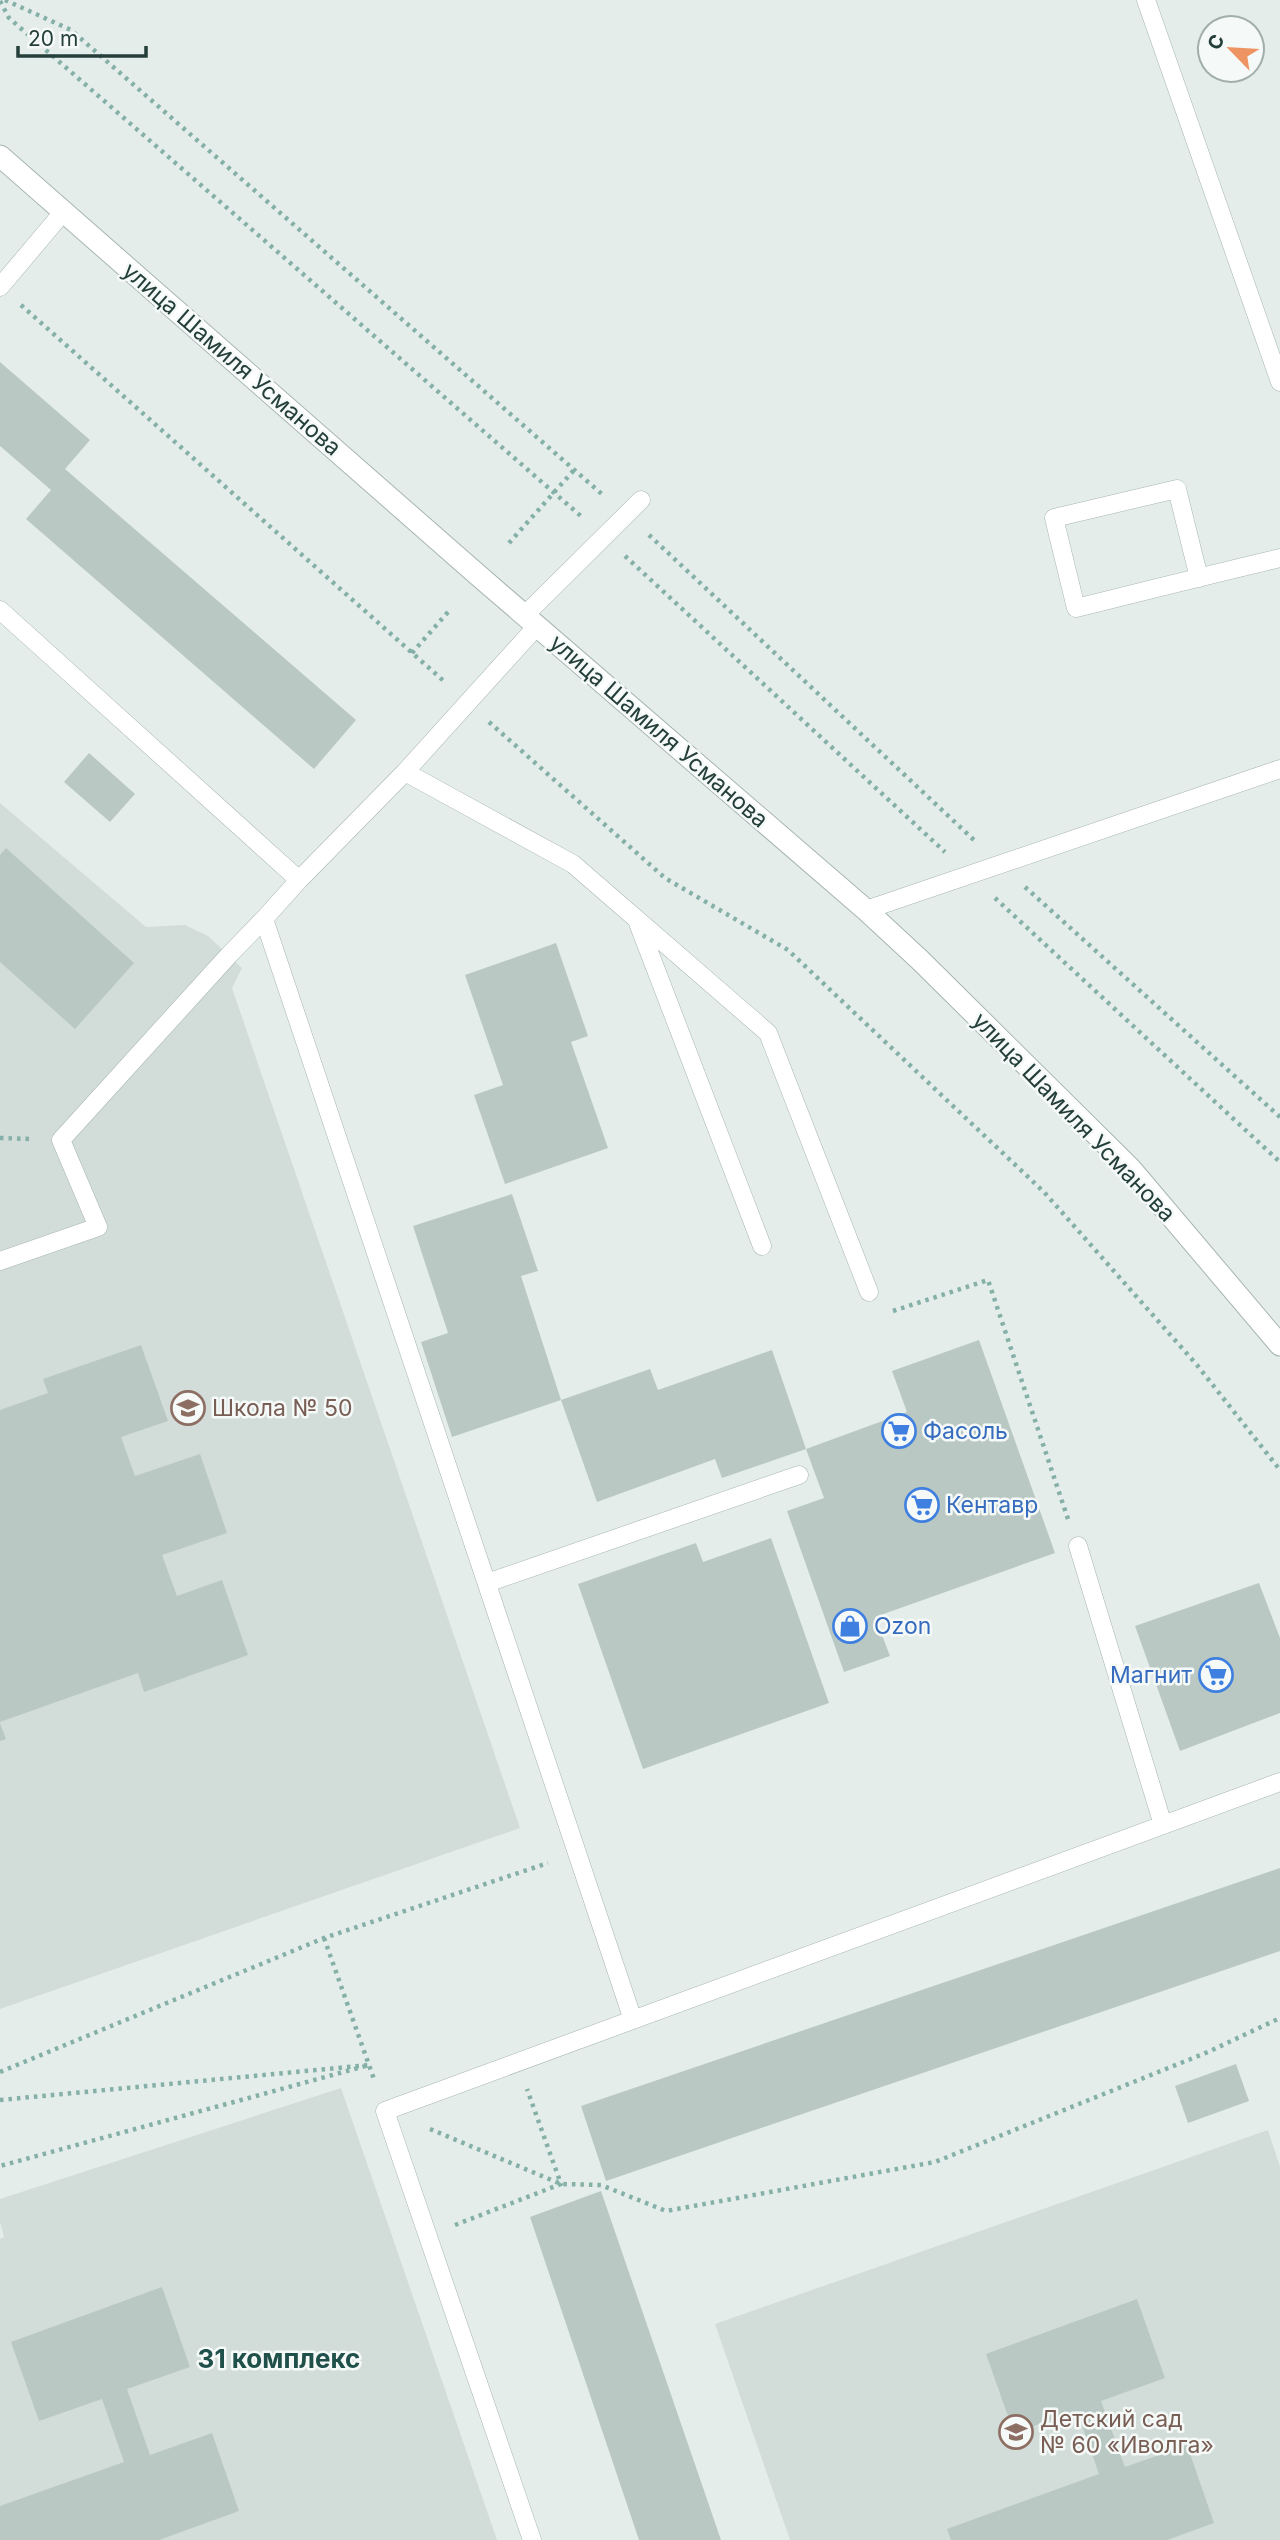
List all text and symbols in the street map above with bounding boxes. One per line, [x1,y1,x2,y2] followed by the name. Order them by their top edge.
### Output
[18,14,145,58] scale bar
[1196,14,1266,84] north arrow
[28,26,78,51] text: 20 m
[1203,31,1229,53] text: С
[117,256,347,462] street label: улица Шамиля Усманова
[544,628,774,834] street label: улица Шамиля Усманова
[967,1006,1181,1228] street label: улица Шамиля Усманова
[169,1389,207,1427] school or university icon: Школа № 50
[212,1394,352,1422] place label: Школа № 50
[880,1412,918,1450] supermarket icon: Фасоль
[923,1417,1008,1445] place label: Фасоль
[903,1486,941,1524] supermarket icon: Кентавр
[946,1491,1038,1519] place label: Кентавр
[831,1607,869,1645] shop icon: Ozon
[874,1612,931,1640] place label: Ozon
[1197,1656,1235,1694] supermarket icon: Магнит
[1110,1661,1192,1689] place label: Магнит
[198,2343,360,2374] district label: 31 комплекс
[1040,2405,1214,2459] place label: Детский сад № 60 «Иволга»
[997,2413,1035,2451] school or university icon: Детский сад № 60 «Иволга»

